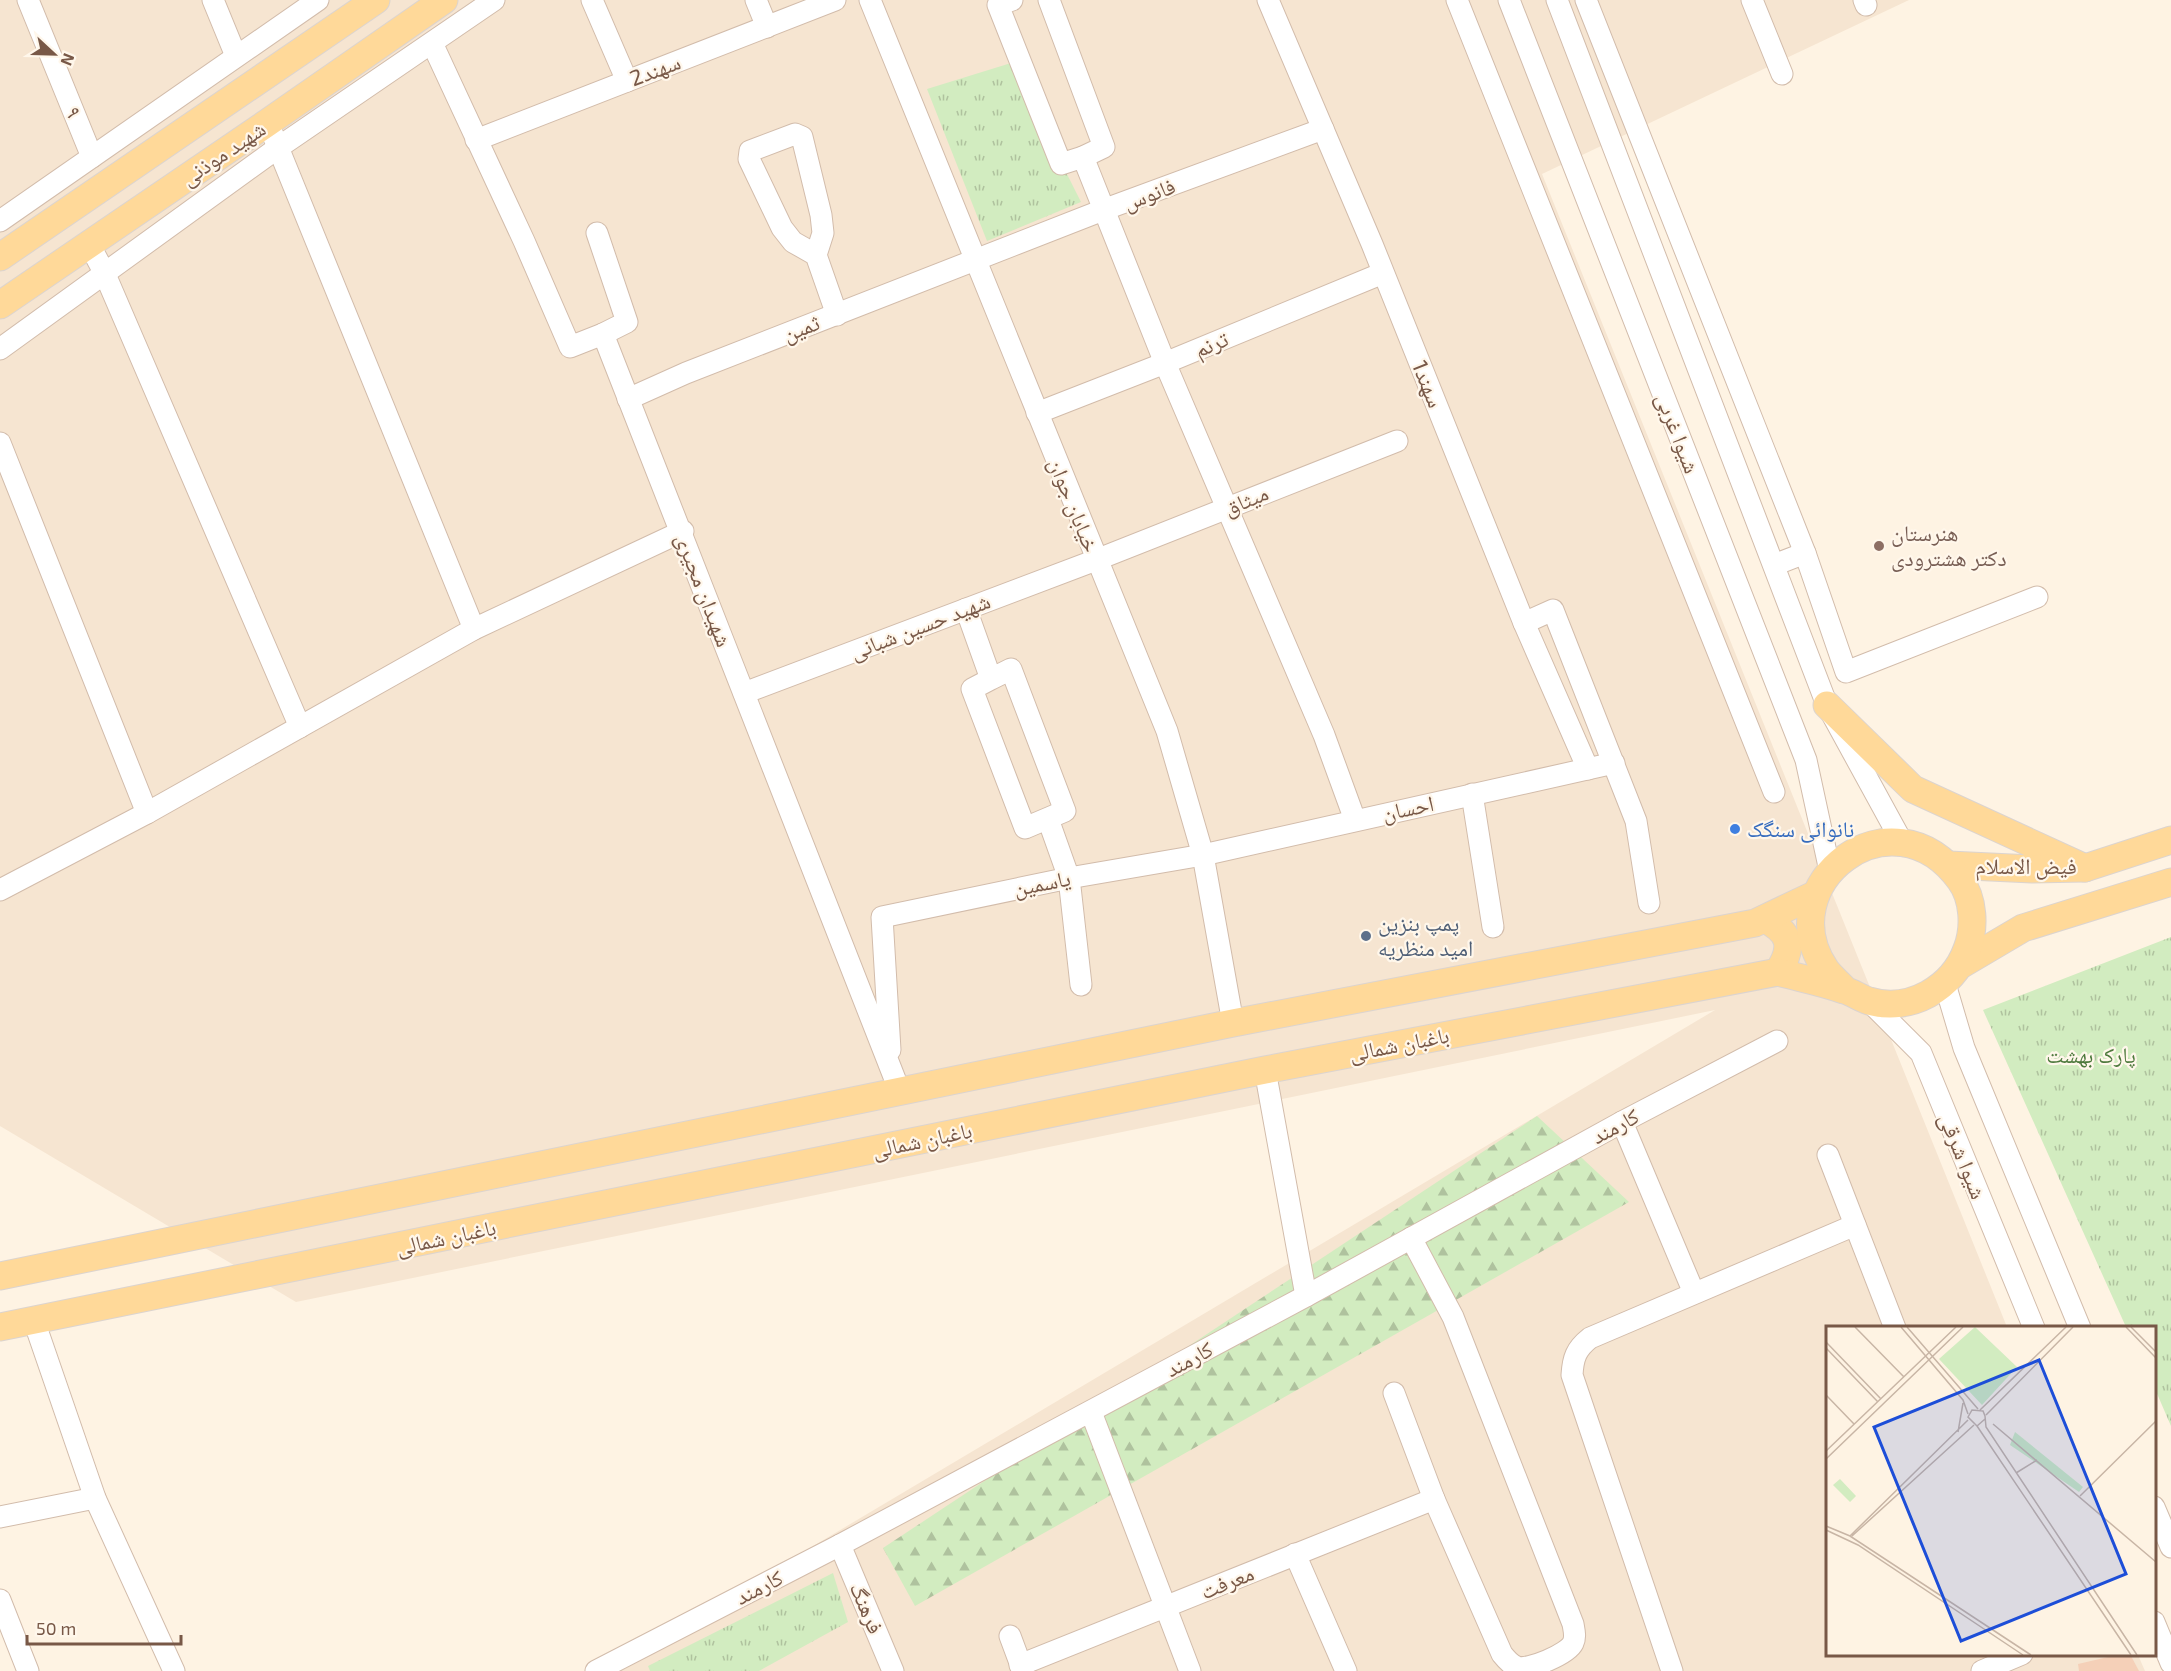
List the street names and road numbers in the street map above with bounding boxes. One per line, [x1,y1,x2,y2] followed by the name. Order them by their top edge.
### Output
[626,48,684,91] street label: 2سهند
[61,102,89,121] street label: ۹
[175,114,271,192] street label: شهید موذنی
[1119,172,1179,216] street label: فانوس
[779,308,823,348] street label: ثمین
[1190,324,1233,364] street label: ترنم
[1407,356,1450,411] street label: 1سهند
[1650,389,1706,477] street label: شیوا غربی
[1042,454,1106,556] street label: خیابان جوان
[1220,478,1272,522] street label: میثاق
[670,529,738,651] street label: شهیدان مجیری
[846,586,994,666] street label: شهید حسین شبانی
[1380,789,1436,827] street label: احسان
[1975,852,2077,881] street label: فیض الاسلام
[1011,864,1073,902] street label: یاسمین
[1347,1021,1451,1067] street label: باغبان شمالی
[1586,1102,1643,1148] street label: کارمند
[1933,1109,1993,1203] street label: شیوا شرقی
[869,1116,975,1164] street label: باغبان شمالی
[393,1213,499,1261] street label: باغبان شمالی
[1160,1335,1217,1381] street label: کارمند
[1196,1559,1257,1604] street label: معرفت
[730,1563,787,1609] street label: کارمند
[845,1578,890,1637] street label: فرهنگ

